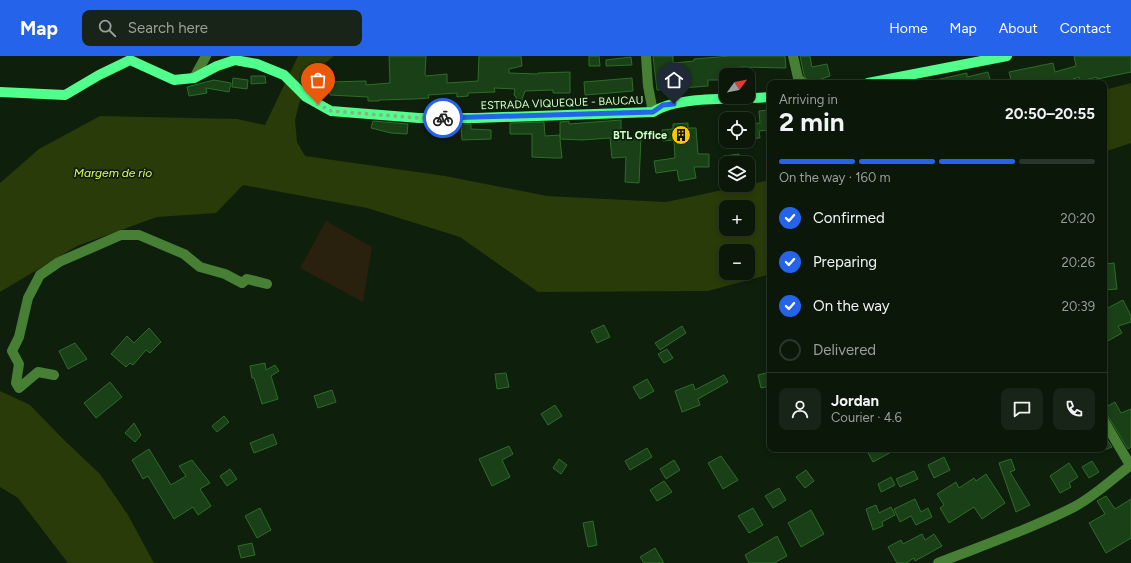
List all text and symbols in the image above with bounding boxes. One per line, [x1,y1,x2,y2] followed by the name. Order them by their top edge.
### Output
[82,10,362,46] search box
[20,17,58,40] text: Map
[96,17,118,39] icon: search
[128,19,208,37] text: Search here
[889,20,928,37] text: Home
[950,20,977,37] text: Map
[999,20,1038,37] text: About
[1060,20,1111,37] text: Contact
[301,63,335,104] pin
[657,63,691,104] pin
[719,68,755,104] north arrow
[719,68,755,280] map controls
[307,69,329,91] icon: bag
[663,69,685,91] icon: home
[779,92,838,107] text: Arriving in
[480,94,644,112] street label: ESTRADA VIQUEQUE - BAUCAU
[423,98,463,138] courier
[1005,105,1095,123] text: 20:50–20:55
[779,106,845,138] text: 2 min
[432,107,454,129] icon: bike
[719,112,755,148] button: locate
[670,124,692,146] building icon: BTL Office
[613,129,667,142] place label: BTL Office
[719,156,755,192] button: layers
[74,166,152,180] water label: Margem de rio
[779,170,891,185] text: On the way · 160 m
[719,200,755,236] button: +
[779,207,801,229] icon: check
[813,209,885,227] text: Confirmed
[1061,211,1095,226] text: 20:20
[719,244,755,280] button: −
[779,251,801,273] icon: check
[813,253,877,271] text: Preparing
[1061,255,1095,270] text: 20:26
[779,295,801,317] icon: check
[813,297,890,315] text: On the way
[1062,299,1095,314] text: 20:39
[813,341,876,359] text: Delivered
[779,388,821,430] button: person
[1001,388,1043,430] button: chat
[1053,388,1095,430] button: phone
[831,392,879,410] text: Jordan
[831,410,902,425] text: Courier · 4.6

